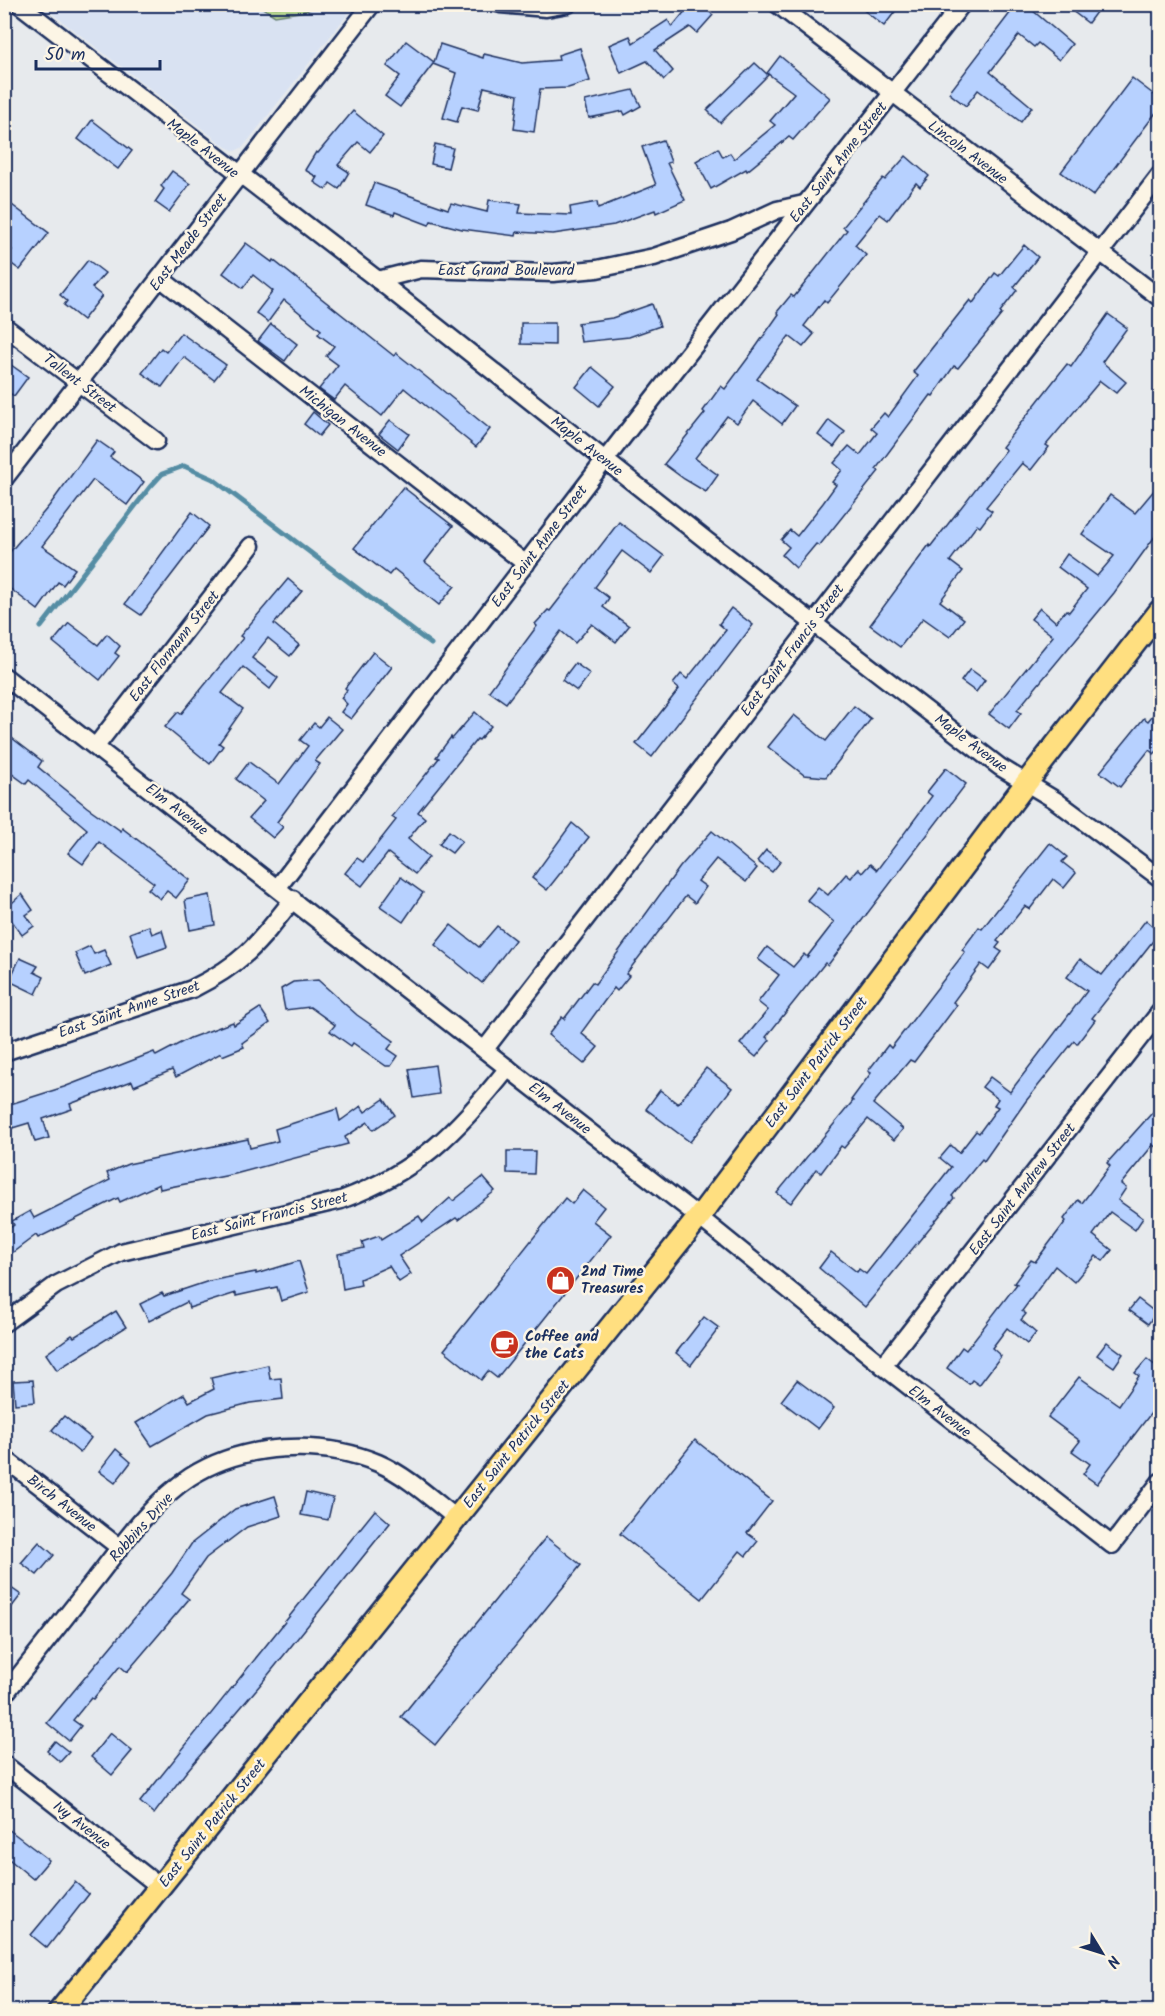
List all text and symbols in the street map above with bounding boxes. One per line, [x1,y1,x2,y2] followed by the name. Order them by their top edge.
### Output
[36,33,160,71] scale bar
[45,41,85,70] text: 50 m
[784,97,894,228] street label: East Saint Anne Street
[161,113,244,185] street label: Maple Avenue
[922,115,1013,191] street label: Lincoln Avenue
[144,188,234,297] street label: East Meade Street
[438,259,575,283] street label: East Grand Boulevard
[37,348,122,420] street label: Tallent Street
[293,380,392,464] street label: Michigan Avenue
[545,411,628,483] street label: Maple Avenue
[486,480,594,613] street label: East Saint Anne Street
[735,579,851,722] street label: East Saint Francis Street
[123,585,226,708] street label: East Flormann Street
[929,708,1012,780] street label: Maple Avenue
[140,777,213,842] street label: Elm Avenue
[55,974,204,1045] street label: East Saint Anne Street
[759,991,875,1134] street label: East Saint Patrick Street
[523,1076,596,1141] street label: Elm Avenue
[963,1118,1082,1261] street label: East Saint Andrew Street
[188,1186,350,1248] street label: East Saint Francis Street
[581,1260,644,1301] place label: 2nd Time Treasures
[544,1264,576,1296] shop icon: 2nd Time Treasures
[525,1325,600,1366] place label: Coffee and the Cats
[488,1329,520,1361] cafe icon: Coffee and the Cats
[457,1375,576,1514] street label: East Saint Patrick Street
[903,1379,976,1444] street label: Elm Avenue
[21,1469,102,1539] street label: Birch Avenue
[104,1487,180,1568] street label: Robbins Drive
[153,1754,272,1893] street label: East Saint Patrick Street
[47,1795,116,1856] street label: Ivy Avenue
[1072,1923,1132,1983] north arrow
[1100,1950,1126,1973] text: N

